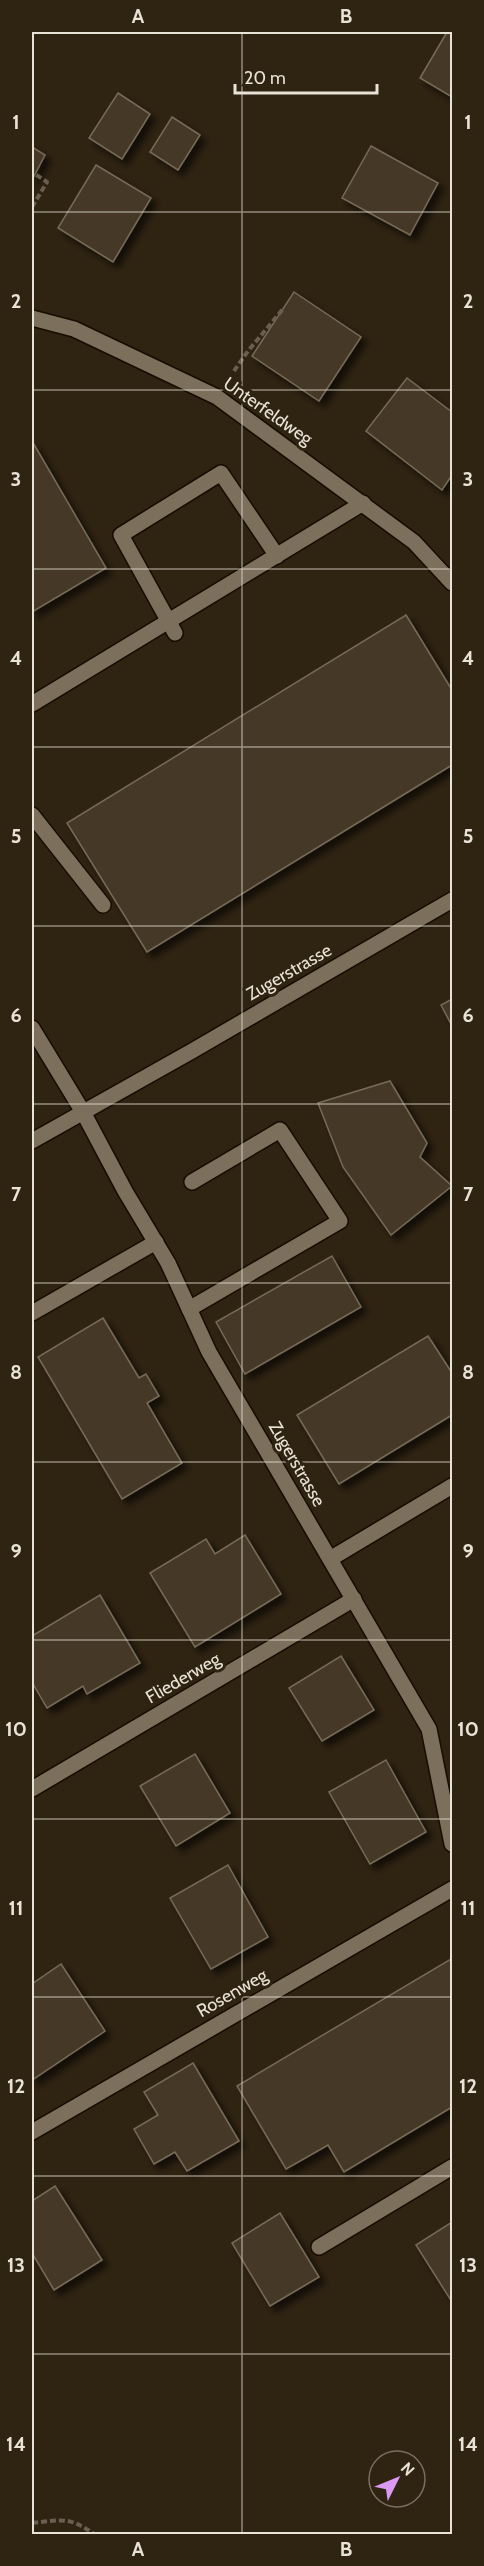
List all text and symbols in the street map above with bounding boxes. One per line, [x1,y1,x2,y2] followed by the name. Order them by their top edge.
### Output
[132,4,145,28] text: A
[340,4,352,28] text: B
[235,57,378,95] scale bar
[244,67,286,89] text: 20 m
[12,110,20,134] text: 1
[464,110,472,134] text: 1
[11,289,21,313] text: 2
[463,289,473,313] text: 2
[219,372,318,450] street label: Unterfeldweg
[11,467,21,491] text: 3
[463,467,473,491] text: 3
[10,646,22,670] text: 4
[462,646,474,670] text: 4
[11,824,21,848] text: 5
[463,824,473,848] text: 5
[243,939,335,1005] street label: Zugerstrasse
[10,1003,22,1027] text: 6
[462,1003,474,1027] text: 6
[11,1182,22,1206] text: 7
[463,1182,474,1206] text: 7
[10,1360,22,1384] text: 8
[462,1360,474,1384] text: 8
[264,1418,330,1510] street label: Zugerstrasse
[10,1539,22,1563] text: 9
[462,1539,474,1563] text: 9
[142,1647,225,1708] street label: Fliederweg
[5,1717,27,1741] text: 10
[457,1717,479,1741] text: 10
[9,1896,23,1920] text: 11
[461,1896,475,1920] text: 11
[193,1963,272,2022] street label: Rosenweg
[7,2074,25,2098] text: 12
[459,2074,477,2098] text: 12
[7,2253,25,2277] text: 13
[459,2253,477,2277] text: 13
[6,2432,26,2456] text: 14
[458,2432,478,2456] text: 14
[367,2449,427,2509] north arrow
[397,2458,418,2480] text: N
[132,2537,145,2561] text: A
[340,2537,352,2561] text: B

